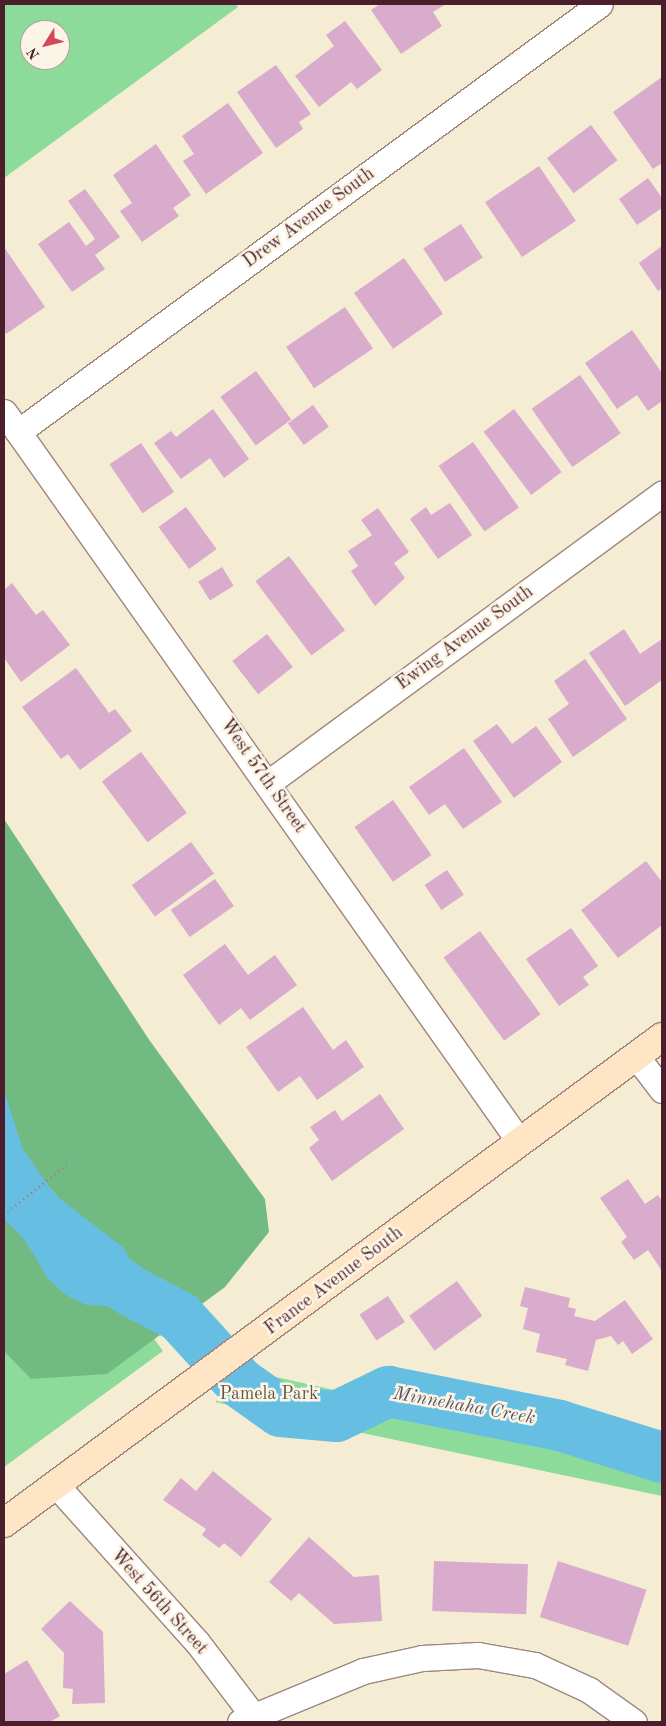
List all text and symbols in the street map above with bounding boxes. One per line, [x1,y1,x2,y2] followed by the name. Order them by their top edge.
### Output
[20,20,70,70] north arrow
[25,45,42,62] text: N
[239,163,379,273] street label: Drew Avenue South
[392,581,538,695] street label: Ewing Avenue South
[216,715,310,837] street label: West 57th Street
[261,1222,407,1340] street label: France Avenue South
[220,1383,318,1405] park label: Pamela Park
[391,1383,537,1431] water label: Minnehaha Creek
[106,1545,212,1659] street label: West 56th Street

